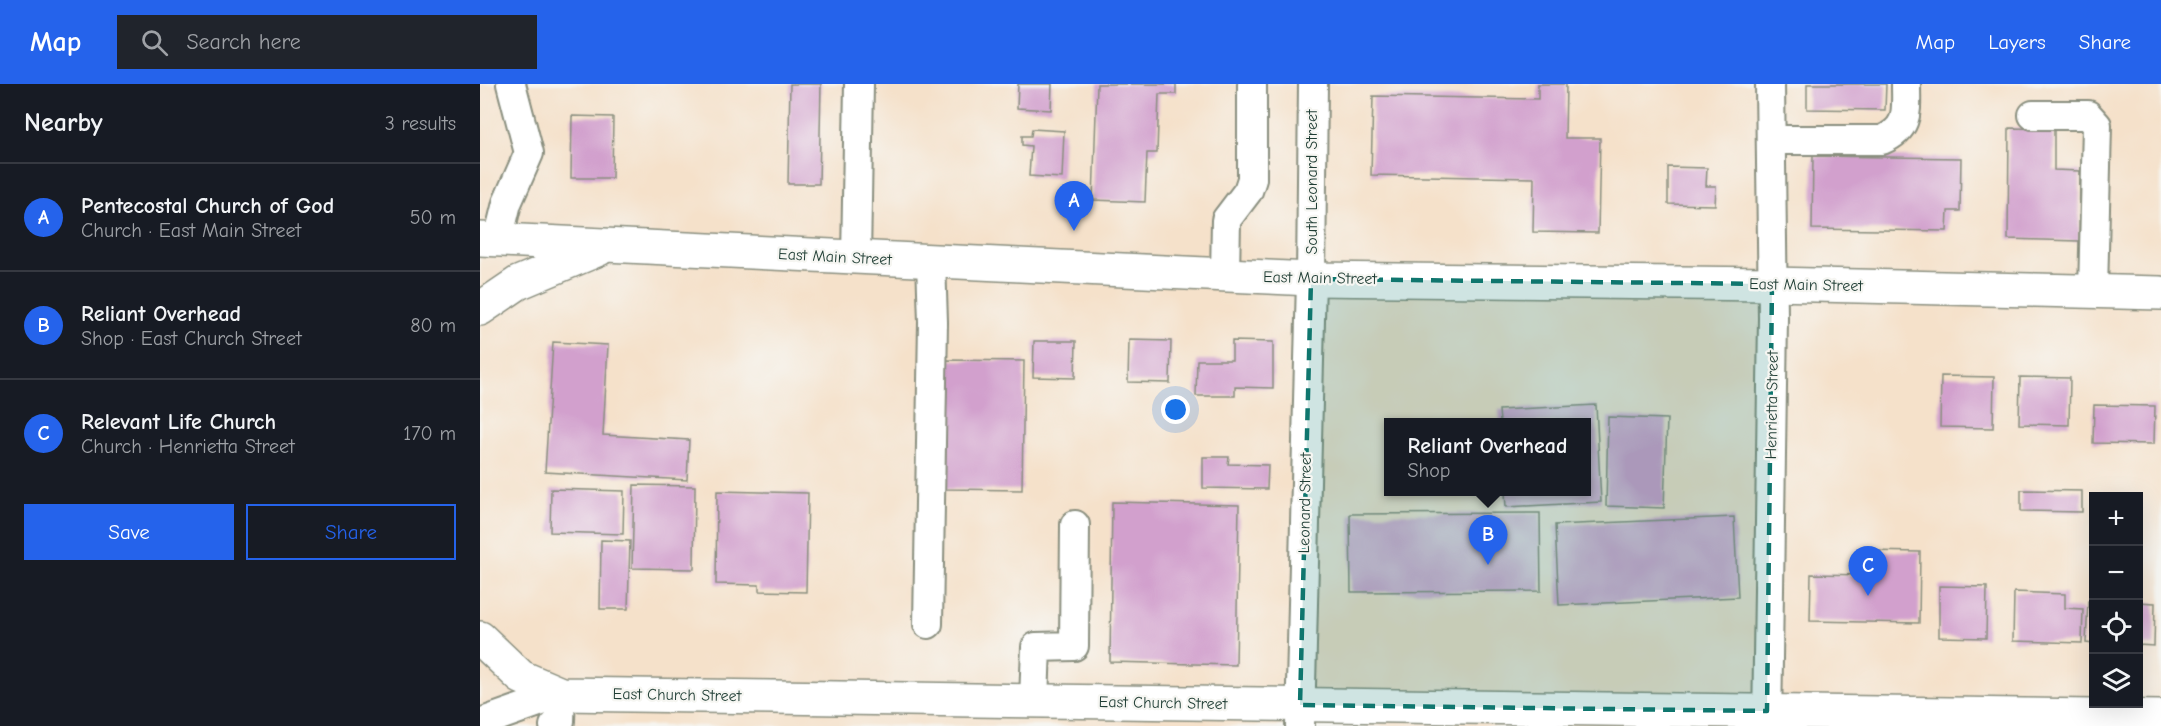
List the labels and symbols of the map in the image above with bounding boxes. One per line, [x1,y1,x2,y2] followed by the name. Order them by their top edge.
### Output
[1303,109,1321,255] street label: South Leonard Street
[1054,182,1094,231] pin: A
[778,245,893,269] street label: East Main Street
[1263,268,1378,288] street label: East Main Street
[1749,275,1864,295] street label: East Main Street
[1762,350,1782,460] street label: Henrietta Street
[1161,395,1190,424] your location
[1295,452,1315,554] street label: Leonard Street
[1468,516,1508,565] pin: B
[1848,546,1888,596] pin: C
[613,685,742,705] street label: East Church Street
[1099,693,1228,713] street label: East Church Street

